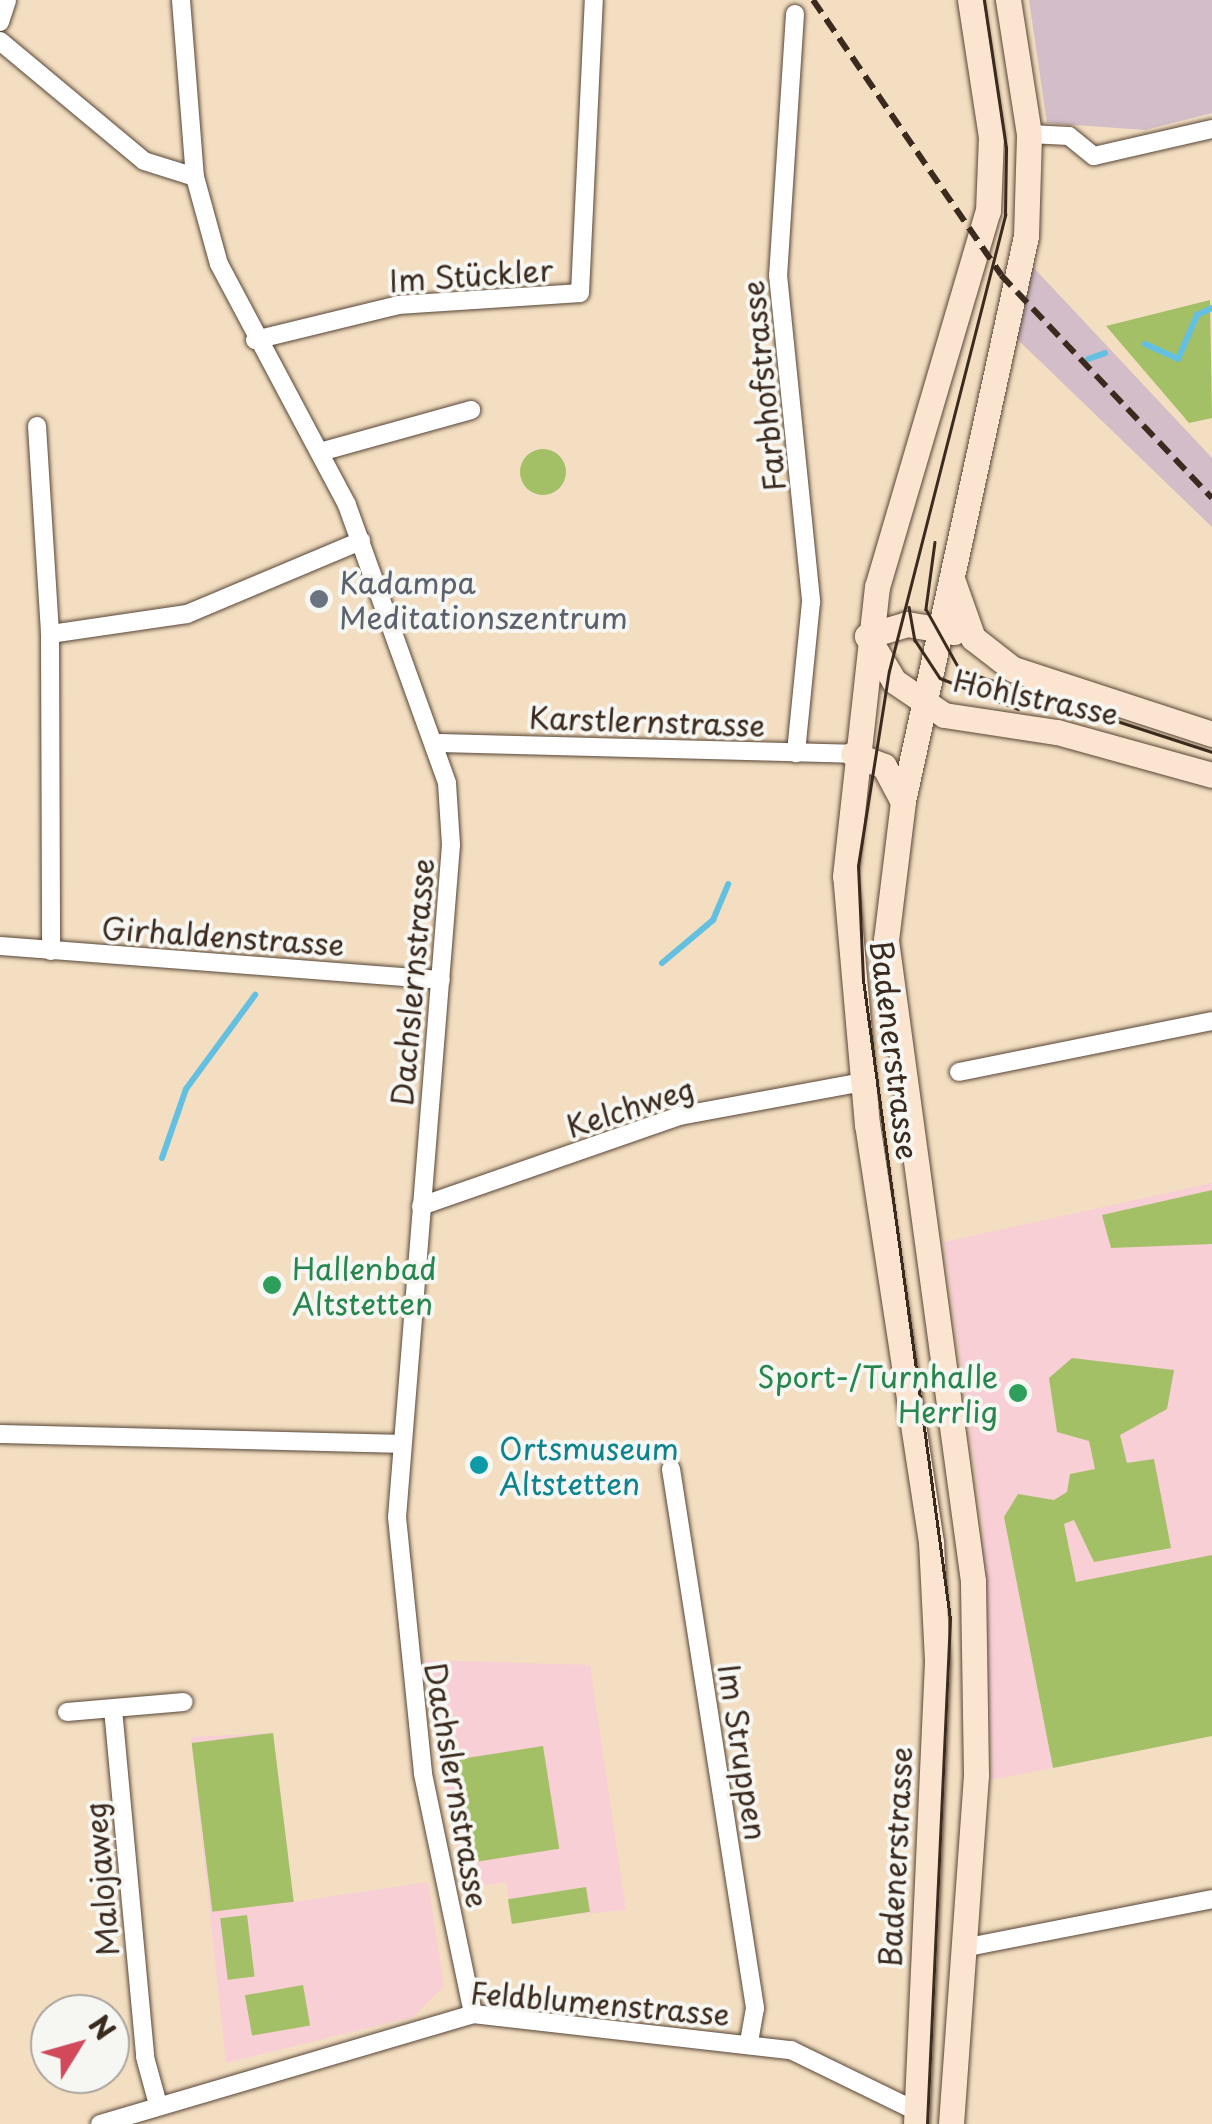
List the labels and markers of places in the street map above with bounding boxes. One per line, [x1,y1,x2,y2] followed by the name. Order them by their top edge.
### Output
[339,564,628,634] place label: Kadampa Meditationszentrum
[308,588,330,610] marker: Kadampa Meditationszentrum
[292,1250,437,1320] place label: Hallenbad Altstetten
[261,1274,283,1296] marker: Hallenbad Altstetten
[757,1358,998,1428] place label: Sport-/Turnhalle Herrlig
[1007,1382,1029,1404] marker: Sport-/Turnhalle Herrlig
[499,1430,679,1500] place label: Ortsmuseum Altstetten
[468,1454,490,1476] marker: Ortsmuseum Altstetten

